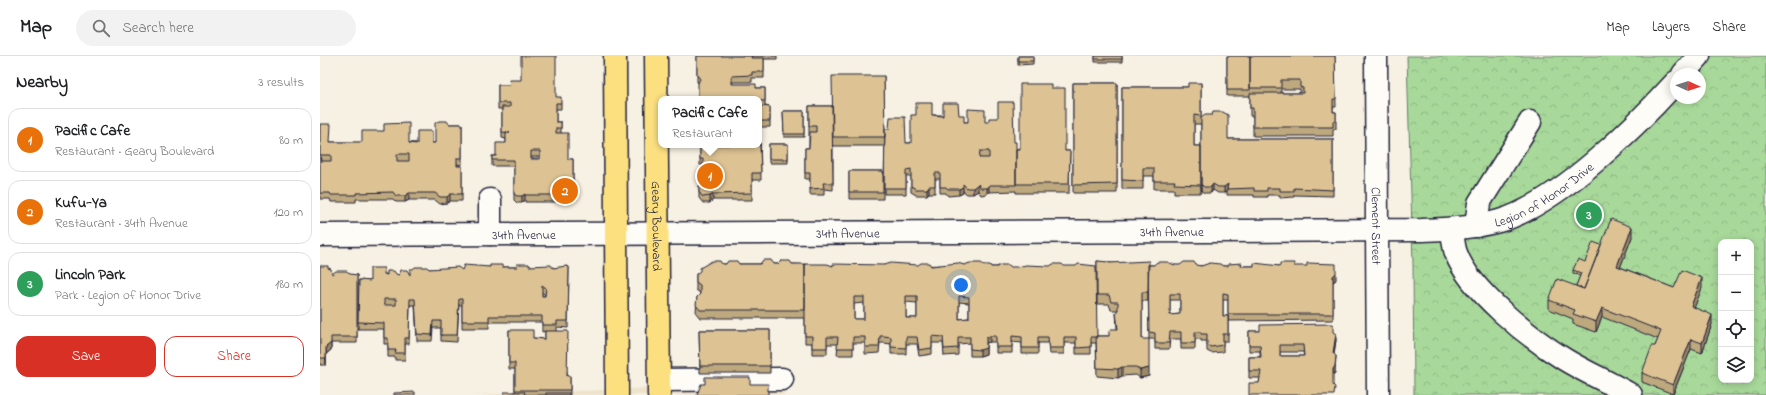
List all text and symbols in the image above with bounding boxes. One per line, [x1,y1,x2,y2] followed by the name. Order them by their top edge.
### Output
[76,10,356,46] search box
[20,14,52,41] text: Map
[90,17,112,39] icon: search
[122,17,194,39] text: Search here
[1606,17,1630,38] text: Map
[1652,17,1690,38] text: Layers
[1712,17,1746,38] text: Share
[1670,68,1706,104] north arrow
[16,70,68,95] text: Nearby
[258,73,304,92] text: 3 results
[658,96,762,148] popup
[672,102,748,124] text: Pacific Cafe
[55,120,130,142] text: Pacific Cafe
[672,124,733,143] text: Restaurant
[28,131,32,150] text: 1
[279,131,303,150] text: 80 m
[55,142,214,161] text: Restaurant · Geary Boulevard
[1493,158,1598,233] street label: Legion of Honor Drive
[697,161,723,191] pin: 1
[552,176,578,206] pin: 2
[645,181,666,272] street label: Geary Boulevard
[1366,187,1385,266] street label: Clement Street
[55,192,107,214] text: Kufu-Ya
[1576,200,1602,230] pin: 3
[27,203,33,222] text: 2
[273,203,303,222] text: 120 m
[55,214,188,233] text: Restaurant · 34th Avenue
[1140,223,1204,242] street label: 34th Avenue
[816,224,880,244] street label: 34th Avenue
[492,226,556,245] street label: 34th Avenue
[1718,239,1754,383] map controls
[1718,239,1754,275] button: +
[55,264,125,286] text: Lincoln Park
[27,275,33,294] text: 3
[275,275,303,294] text: 180 m
[951,275,971,295] your location
[1718,275,1754,311] button: −
[55,286,201,305] text: Park · Legion of Honor Drive
[1718,311,1754,347] button: locate
[16,336,156,377] button: Save
[164,336,304,377] button: Share
[1718,347,1754,383] button: layers

